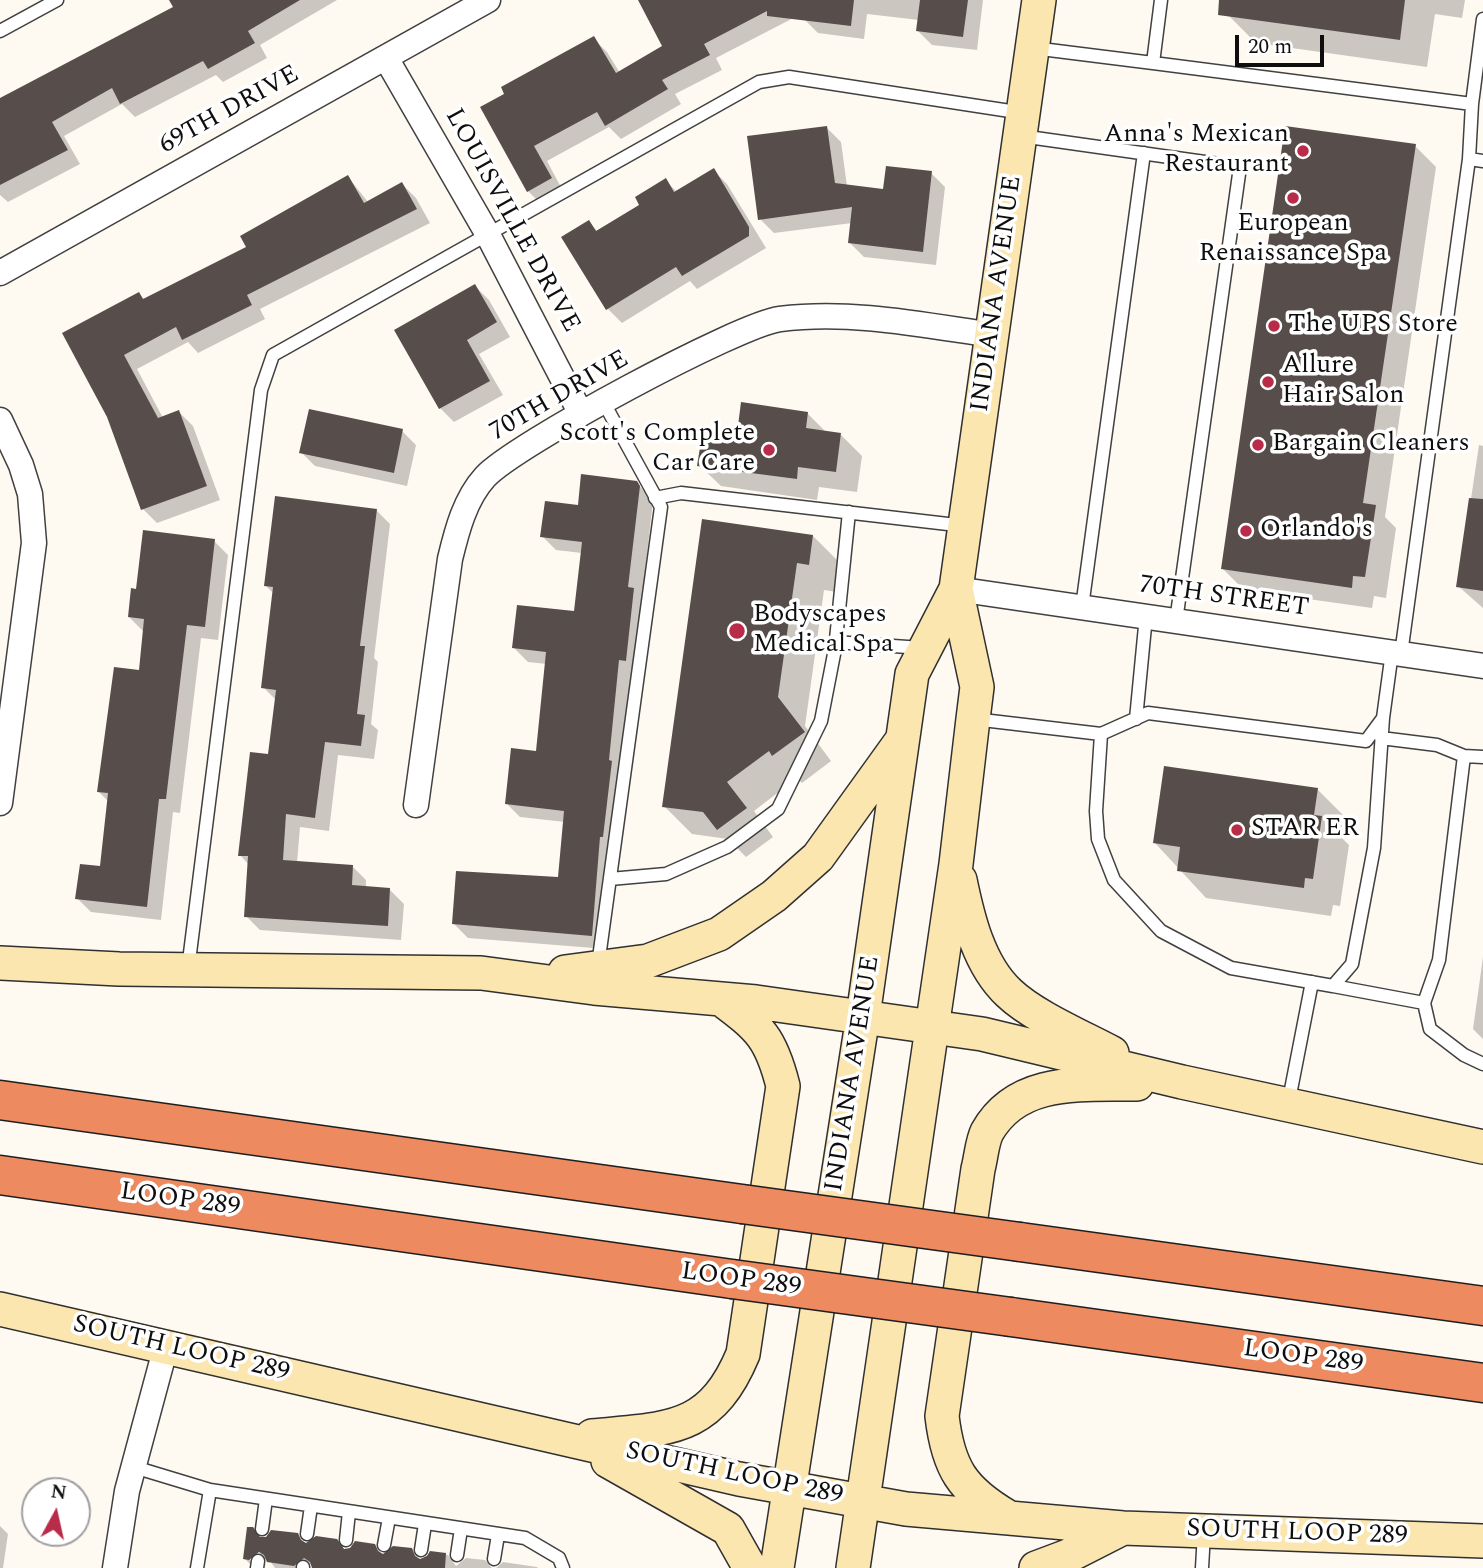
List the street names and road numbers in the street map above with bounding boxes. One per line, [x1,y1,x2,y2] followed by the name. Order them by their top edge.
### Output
[155,60,305,162] street label: 69TH DRIVE
[437,104,585,338] street label: LOUISVILLE DRIVE
[966,174,1030,414] street label: INDIANA AVENUE
[485,345,635,449] street label: 70TH DRIVE
[1137,571,1311,625] street label: 70TH STREET
[820,954,888,1194] street label: INDIANA AVENUE
[118,1177,242,1225] street label: LOOP 289
[679,1257,803,1305] street label: LOOP 289
[70,1310,292,1390] street label: SOUTH LOOP 289
[1241,1334,1365,1382] street label: LOOP 289
[622,1437,846,1513] street label: SOUTH LOOP 289
[1186,1515,1408,1553] street label: SOUTH LOOP 289

